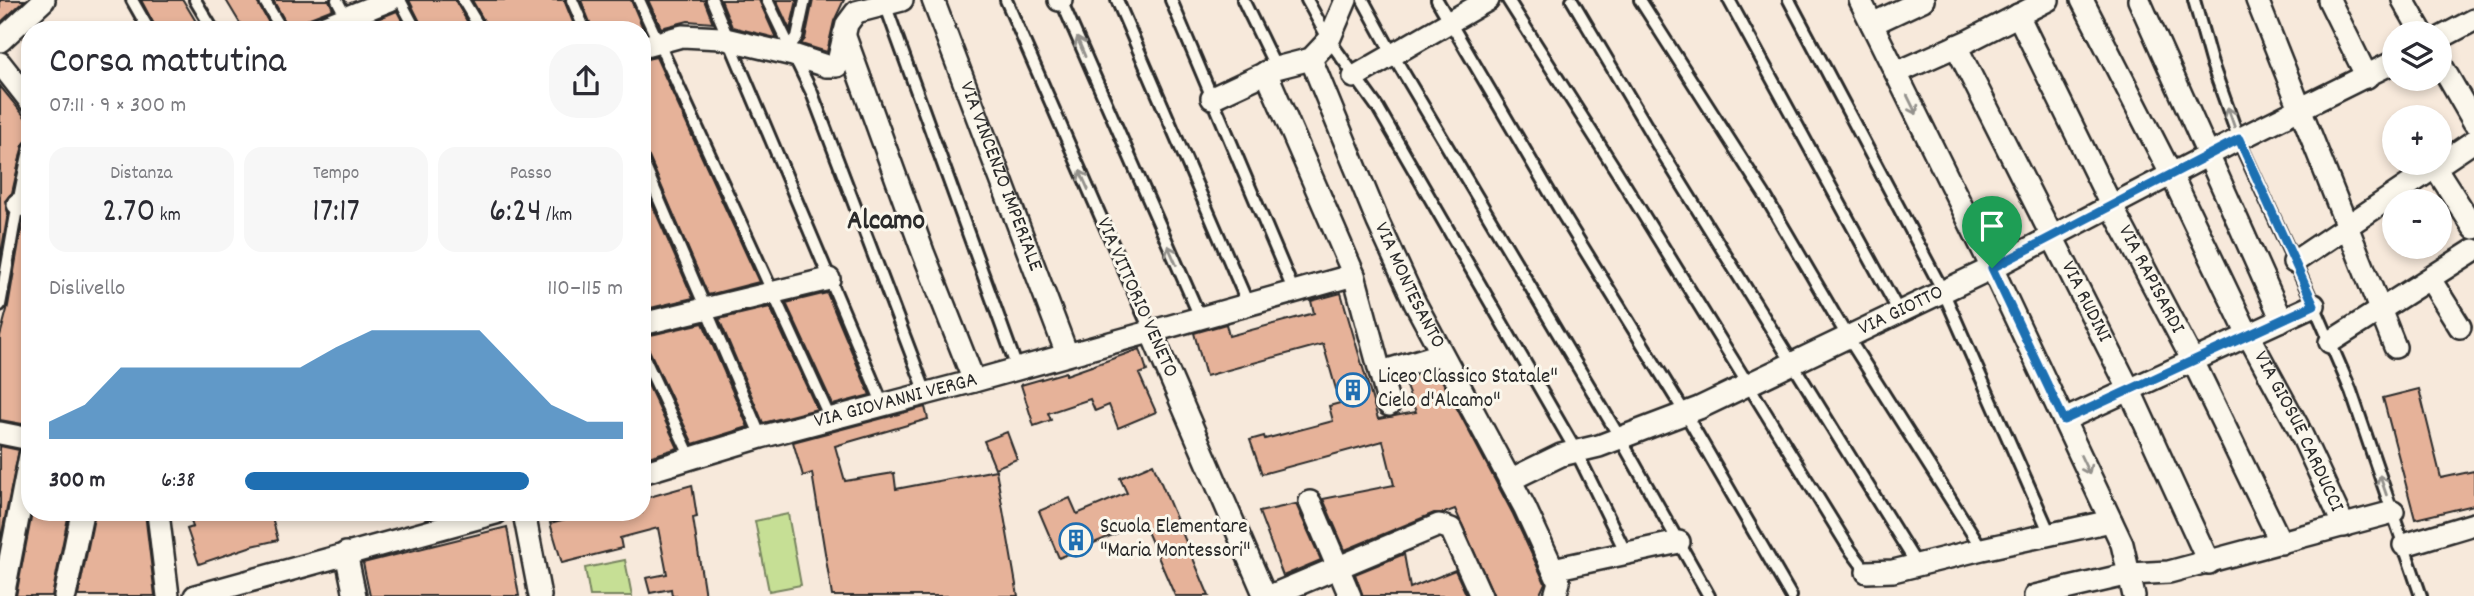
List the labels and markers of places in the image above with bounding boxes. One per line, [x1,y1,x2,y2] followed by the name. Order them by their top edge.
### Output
[1962,196,2022,268] pin
[1378,363,1558,417] place label: Liceo Classico Statale" Cielo d'Alcamo"
[1334,371,1372,409] building icon: Liceo Classico Statale" Cielo d'Alcamo"
[1100,513,1250,567] place label: Scuola Elementare "Maria Montessori"
[1057,521,1095,559] building icon: Scuola Elementare "Maria Montessori"

